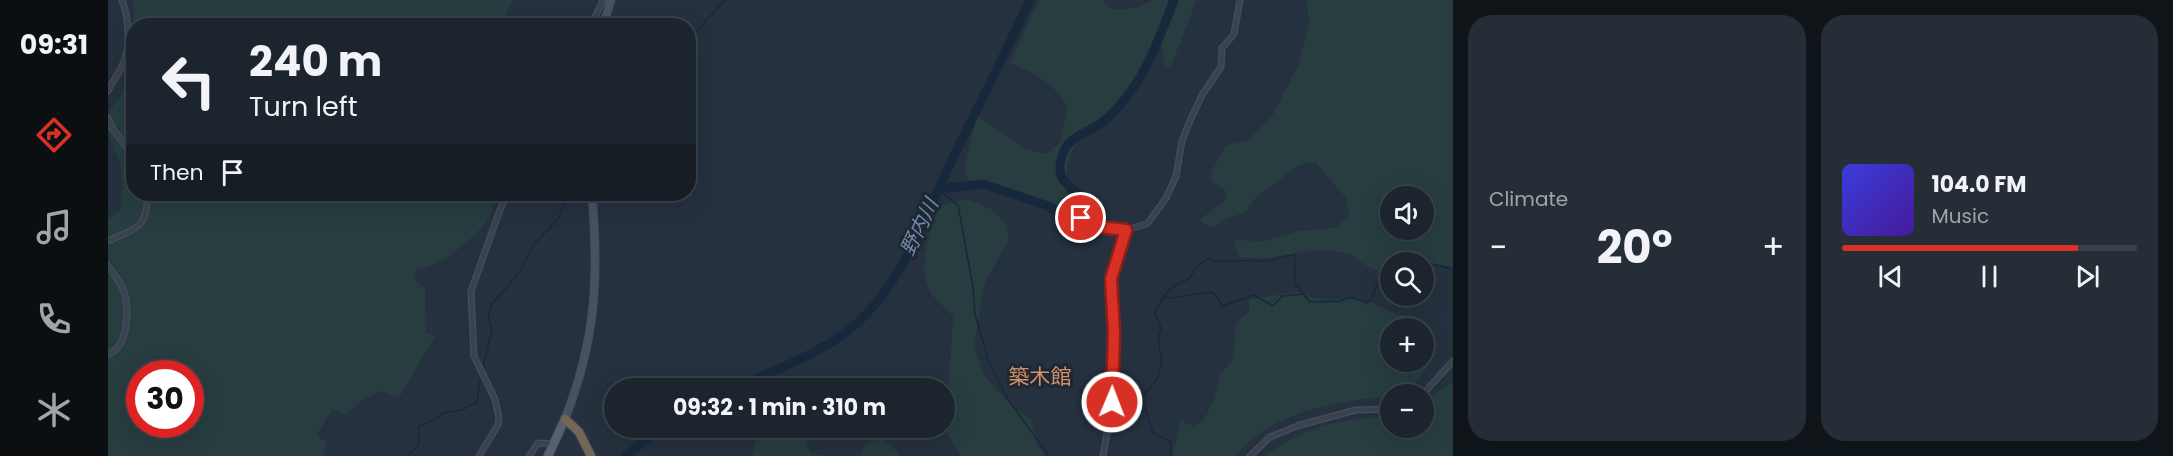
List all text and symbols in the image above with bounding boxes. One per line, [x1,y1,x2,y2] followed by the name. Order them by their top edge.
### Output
[20,26,88,63] text: 09:31
[249,32,382,91] text: 240 m
[150,42,228,120] icon: left
[249,88,358,125] text: Turn left
[33,114,75,156] icon: directions
[216,156,249,189] icon: arrive
[150,157,204,188] text: Then
[1932,169,2026,200] text: 104.0 FM
[1489,185,1568,213] text: Climate
[1380,186,1434,438] map controls
[1380,186,1434,240] button: sound
[893,192,946,260] water label: 野内川
[1055,192,1106,243] pin
[1064,201,1097,234] icon: arrive
[1932,202,1989,230] text: Music
[33,206,75,248] icon: music
[1597,216,1673,279] text: 20°
[1489,224,1507,271] text: −
[1762,224,1784,271] text: +
[1380,252,1434,306] button: search
[1874,260,1907,293] icon: previous
[1973,260,2006,293] icon: pause
[2071,260,2104,293] icon: next
[33,298,75,340] icon: phone
[1380,318,1434,372] button: +
[126,360,204,438] speed limit sign: 30
[1009,362,1072,391] district label: 築木館
[1080,370,1144,434] position arrow
[1380,384,1434,438] button: −
[33,389,75,431] icon: climate
[673,392,886,423] text: 09:32 · 1 min · 310 m

